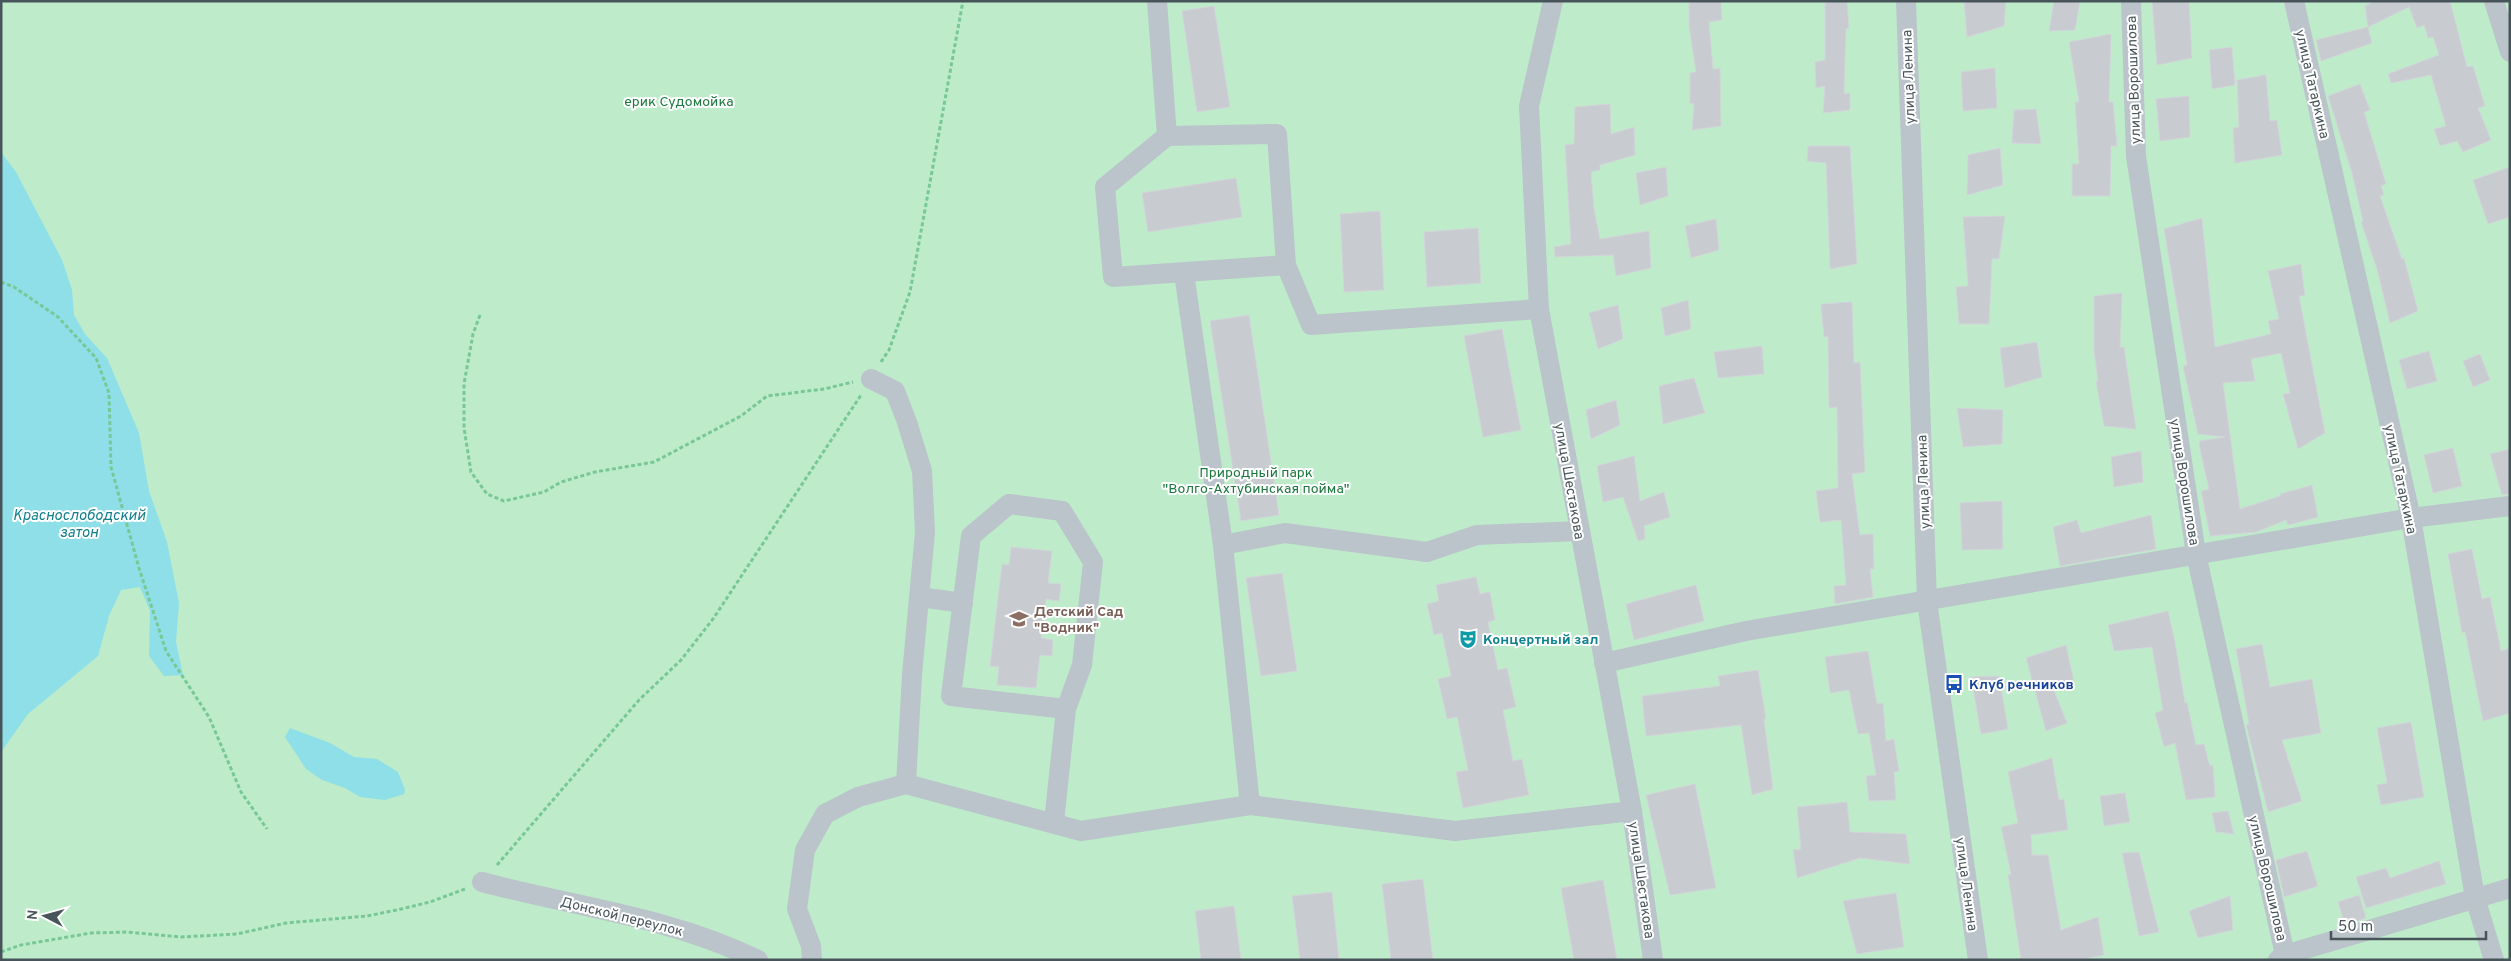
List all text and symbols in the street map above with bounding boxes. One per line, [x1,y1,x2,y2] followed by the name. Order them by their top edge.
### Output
[2124,16,2145,144] street label: улица Ворошилова
[2291,28,2332,141] street label: улица Татаркина
[1899,29,1920,124] street label: улица Ленина
[624,94,734,111] park label: ерик Судомойка
[2165,418,2202,547] street label: улица Ворошилова
[1550,422,1587,541] street label: улица Шестакова
[2380,423,2419,536] street label: улица Татаркина
[1914,434,1935,529] street label: улица Ленина
[1163,465,1349,498] park label: Природный парк "Волго-Ахтубинская пойма"
[13,507,147,543] water label: Краснослободский затон
[1034,604,1123,637] place label: Детский Сад "Водник"
[1008,608,1030,630] school or university icon: Детский Сад "Водник"
[1457,628,1479,650] theatre icon: Концертный зал
[1483,632,1598,649] place label: Концертный зал
[1943,673,1965,695] bus stop icon: Клуб речников
[1969,677,2074,694] place label: Клуб речников
[2244,814,2289,943] street label: улица Ворошилова
[1624,821,1657,940] street label: улица Шестакова
[1951,836,1981,932] street label: улица Ленина
[20,891,70,941] north arrow
[559,894,685,941] street label: Донской переулок
[2331,908,2486,940] scale bar
[25,909,43,921] text: N
[2338,918,2373,937] text: 50 m

